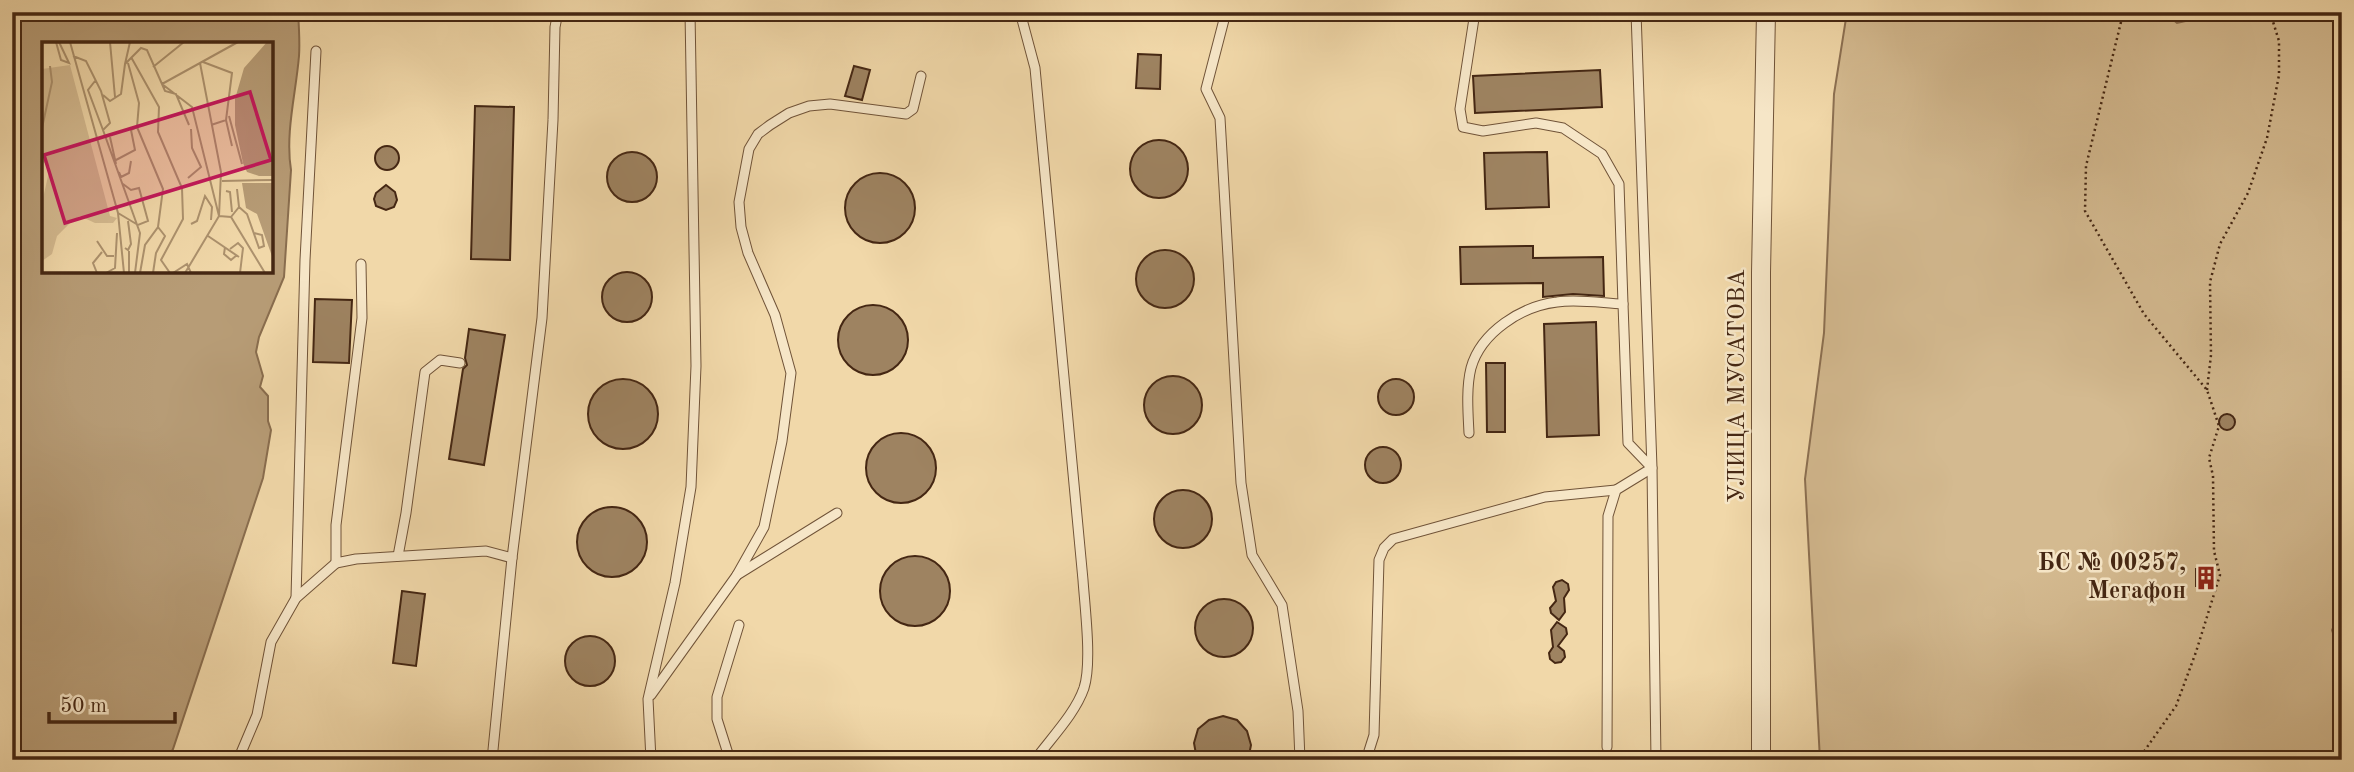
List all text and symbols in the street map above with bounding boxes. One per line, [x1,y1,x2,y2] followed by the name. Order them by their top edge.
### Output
[42,42,273,273] inset map
[1726,269,1750,503] street label: УЛИЦА МУСАТОВА
[2038,551,2186,604] place label: БС № 00257, Мегафон
[2192,564,2220,592] building icon: БС № 00257, Мегафон
[49,681,175,725] scale bar
[60,696,107,717] text: 50 m

